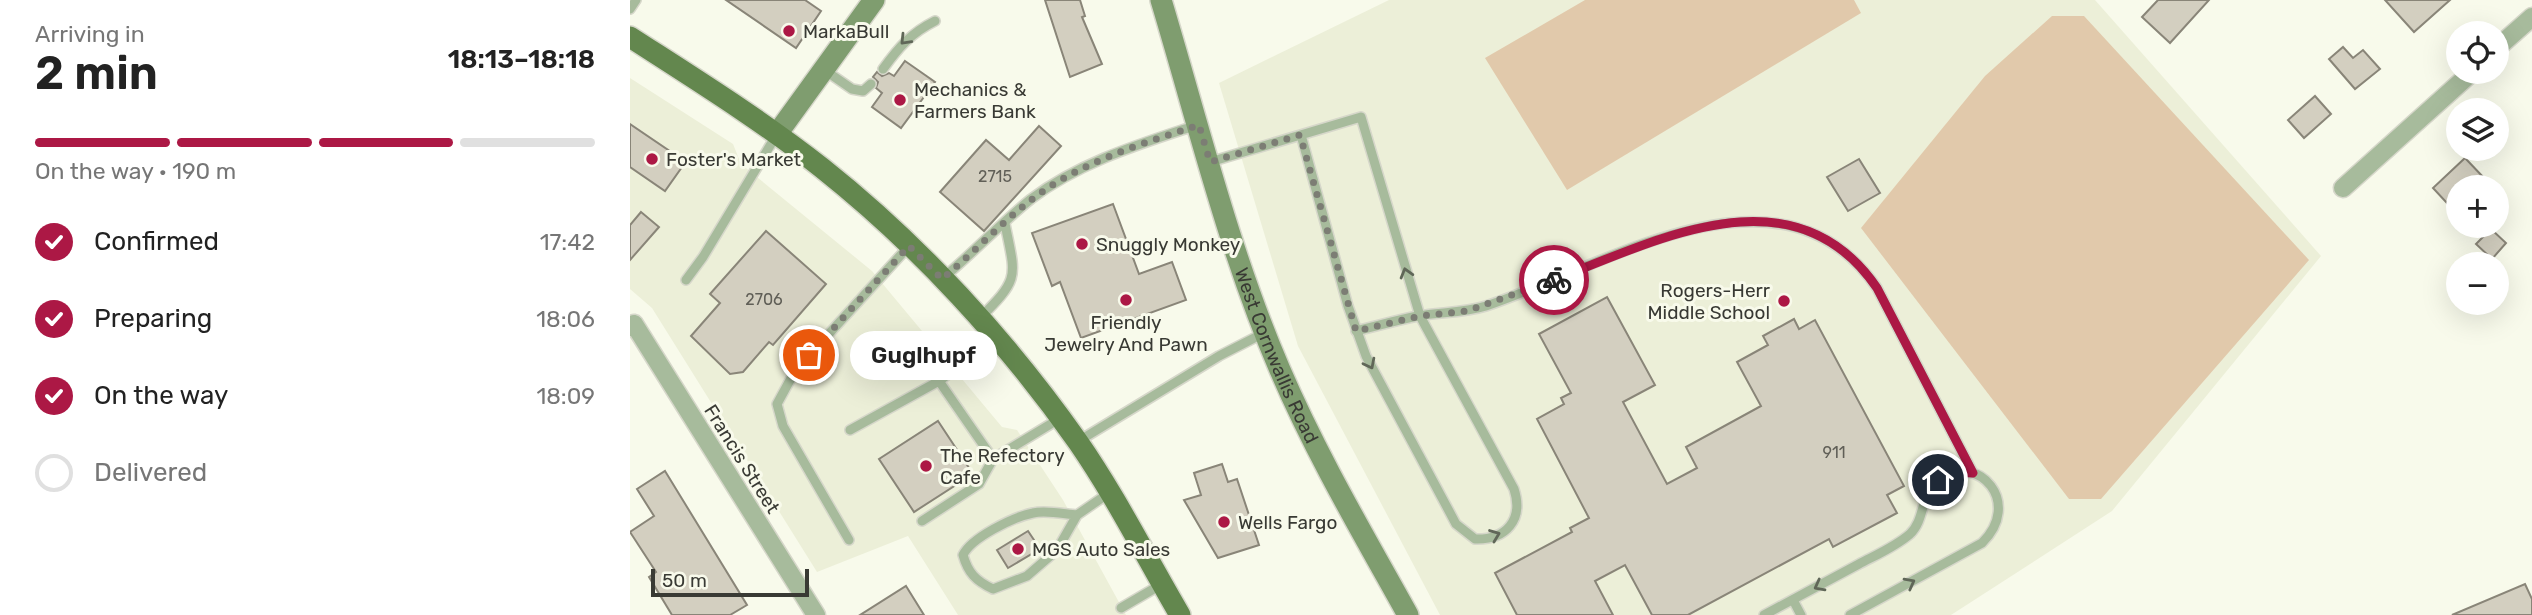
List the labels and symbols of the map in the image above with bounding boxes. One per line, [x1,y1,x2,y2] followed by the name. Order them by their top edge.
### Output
[803,20,889,43] place label: MarkaBull
[781,23,797,39] marker: MarkaBull
[901,32,914,45] one-way arrow
[914,78,1036,123] place label: Mechanics & Farmers Bank
[892,92,908,108] marker: Mechanics & Farmers Bank
[666,148,802,171] place label: Foster's Market
[644,151,660,167] marker: Foster's Market
[978,167,1012,186] house number: 2715
[1096,233,1240,256] place label: Snuggly Monkey
[1074,236,1090,252] marker: Snuggly Monkey
[1519,245,1589,315] courier
[1230,264,1324,447] street label: West Cornwallis Road
[1400,267,1415,279] one-way arrow
[1647,279,1771,324] place label: Rogers-Herr Middle School
[745,290,783,309] house number: 2706
[1118,292,1134,308] marker: Friendly Jewelry And Pawn
[1776,293,1792,309] marker: Rogers-Herr Middle School
[1044,311,1208,356] place label: Friendly Jewelry And Pawn
[779,325,839,385] pin
[851,330,998,380] callout: Guglhupf
[1362,356,1376,369] one-way arrow
[699,400,785,518] street label: Francis Street
[1822,443,1846,462] house number: 911
[940,444,1065,489] place label: The Refectory Cafe
[1908,450,1968,510] pin
[918,458,934,474] marker: The Refectory Cafe
[1238,511,1337,534] place label: Wells Fargo
[1216,514,1232,530] marker: Wells Fargo
[1488,530,1500,544] one-way arrow
[1032,538,1170,561] place label: MGS Auto Sales
[1010,541,1026,557] marker: MGS Auto Sales
[651,566,808,598] scale bar
[1903,577,1915,591] one-way arrow
[1814,578,1826,591] one-way arrow

